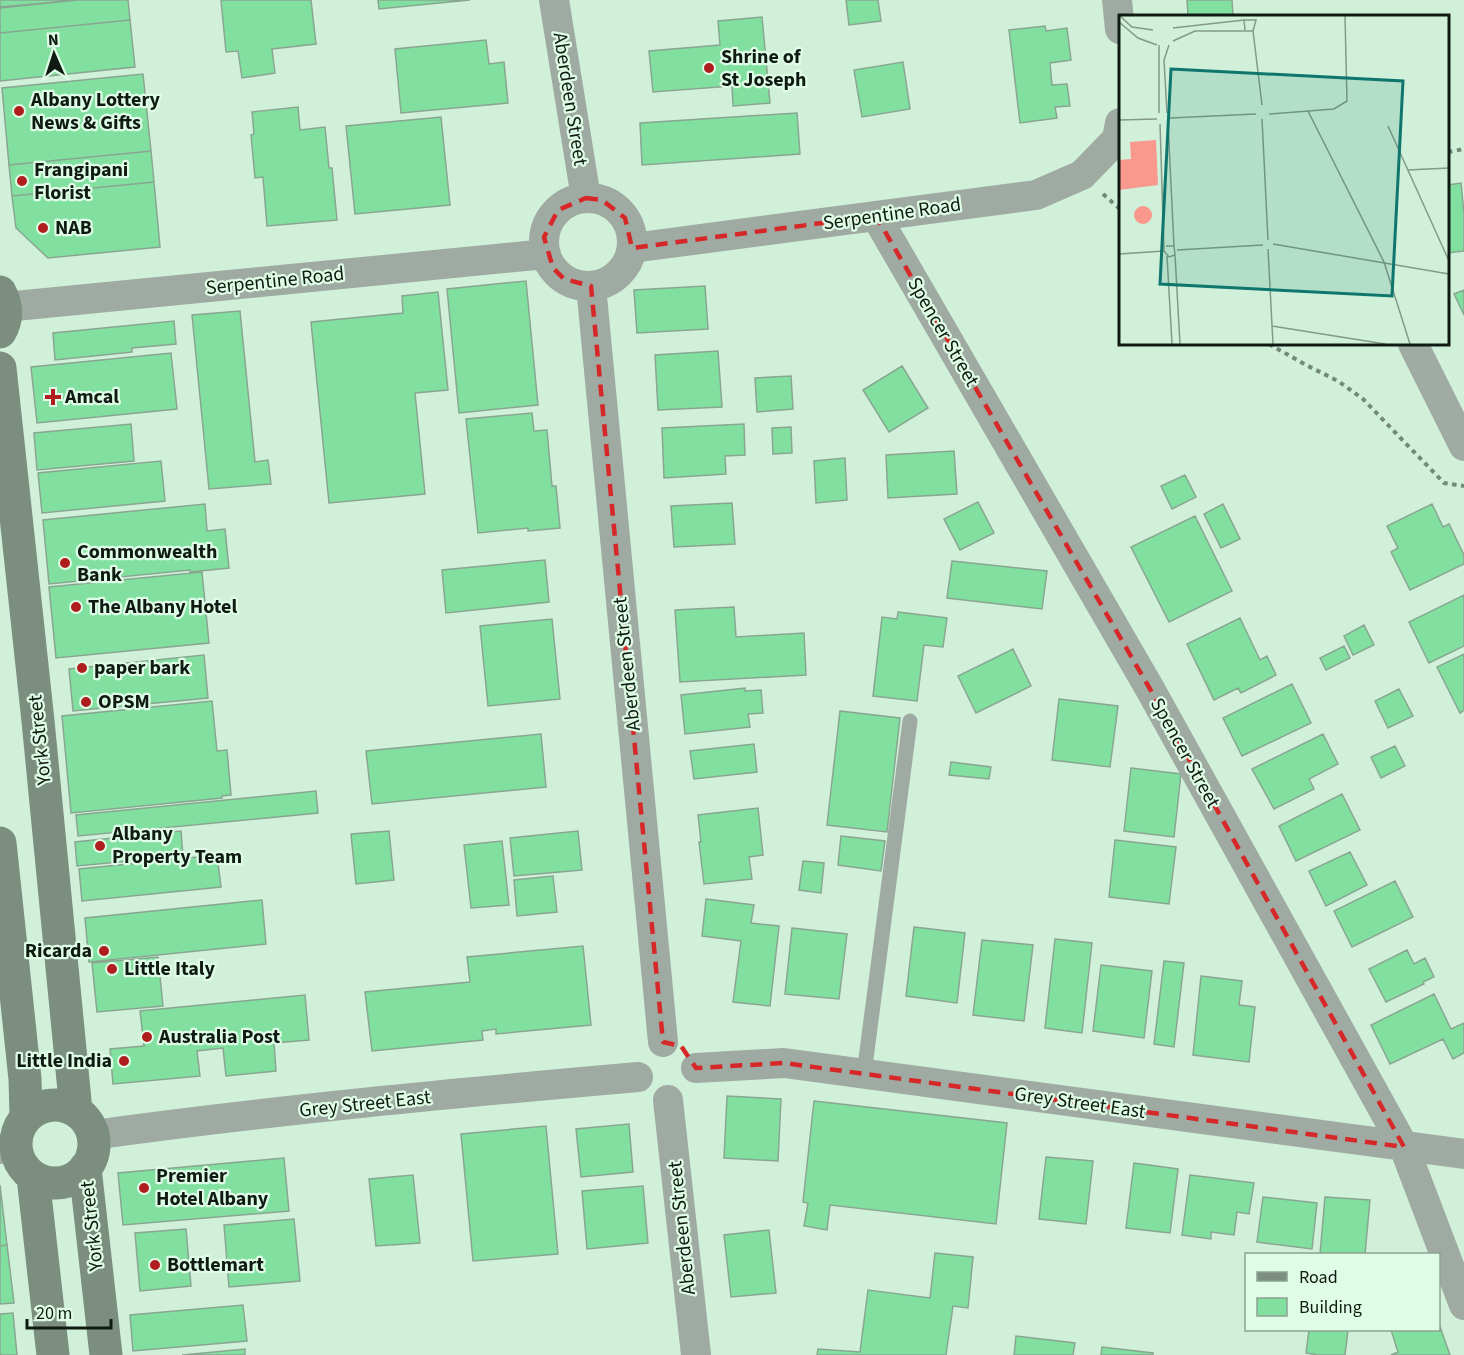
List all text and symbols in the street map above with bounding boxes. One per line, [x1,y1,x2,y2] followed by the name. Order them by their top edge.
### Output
[1119,15,1449,345] inset map
[24,24,84,84] north arrow
[47,29,59,51] text: N
[546,30,594,168] street label: Aberdeen Street
[721,43,807,94] place label: Shrine of St Joseph
[702,61,716,75] marker: Shrine of St Joseph
[30,86,160,137] place label: Albany Lottery News & Gifts
[12,104,26,118] marker: Albany Lottery News & Gifts
[34,156,128,207] place label: Frangipani Florist
[15,174,29,188] marker: Frangipani Florist
[821,190,963,238] street label: Serpentine Road
[55,214,92,242] place label: NAB
[36,221,50,235] marker: NAB
[204,260,346,302] street label: Serpentine Road
[900,272,986,392] street label: Spencer Street
[64,383,119,411] place label: Amcal
[46,390,60,404] marker: Amcal
[77,538,217,589] place label: Commonwealth Bank
[58,556,72,570] marker: Commonwealth Bank
[88,593,237,621] place label: The Albany Hotel
[606,595,648,732] street label: Aberdeen Street
[69,600,83,614] marker: The Albany Hotel
[94,654,190,682] place label: paper bark
[75,661,89,675] marker: paper bark
[98,688,150,716] place label: OPSM
[21,693,59,787] street label: York Street
[1143,693,1227,813] street label: Spencer Street
[79,695,93,709] marker: OPSM
[111,820,242,871] place label: Albany Property Team
[93,839,107,853] marker: Albany Property Team
[25,937,92,965] place label: Ricarda
[97,944,111,958] marker: Ricarda
[124,955,215,983] place label: Little Italy
[105,962,119,976] marker: Little Italy
[158,1023,281,1051] place label: Australia Post
[140,1030,154,1044] marker: Australia Post
[16,1047,112,1075] place label: Little India
[117,1054,131,1068] marker: Little India
[1013,1080,1147,1126] street label: Grey Street East
[298,1083,432,1125] street label: Grey Street East
[661,1159,703,1296] street label: Aberdeen Street
[156,1162,269,1213] place label: Premier Hotel Albany
[73,1179,111,1273] street label: York Street
[137,1181,151,1195] marker: Premier Hotel Albany
[167,1251,264,1279] place label: Bottlemart
[1245,1253,1440,1331] legend
[148,1258,162,1272] marker: Bottlemart
[1299,1265,1338,1290] text: Road
[27,1292,111,1330] scale bar
[1299,1295,1362,1320] text: Building
[36,1301,72,1326] text: 20 m

